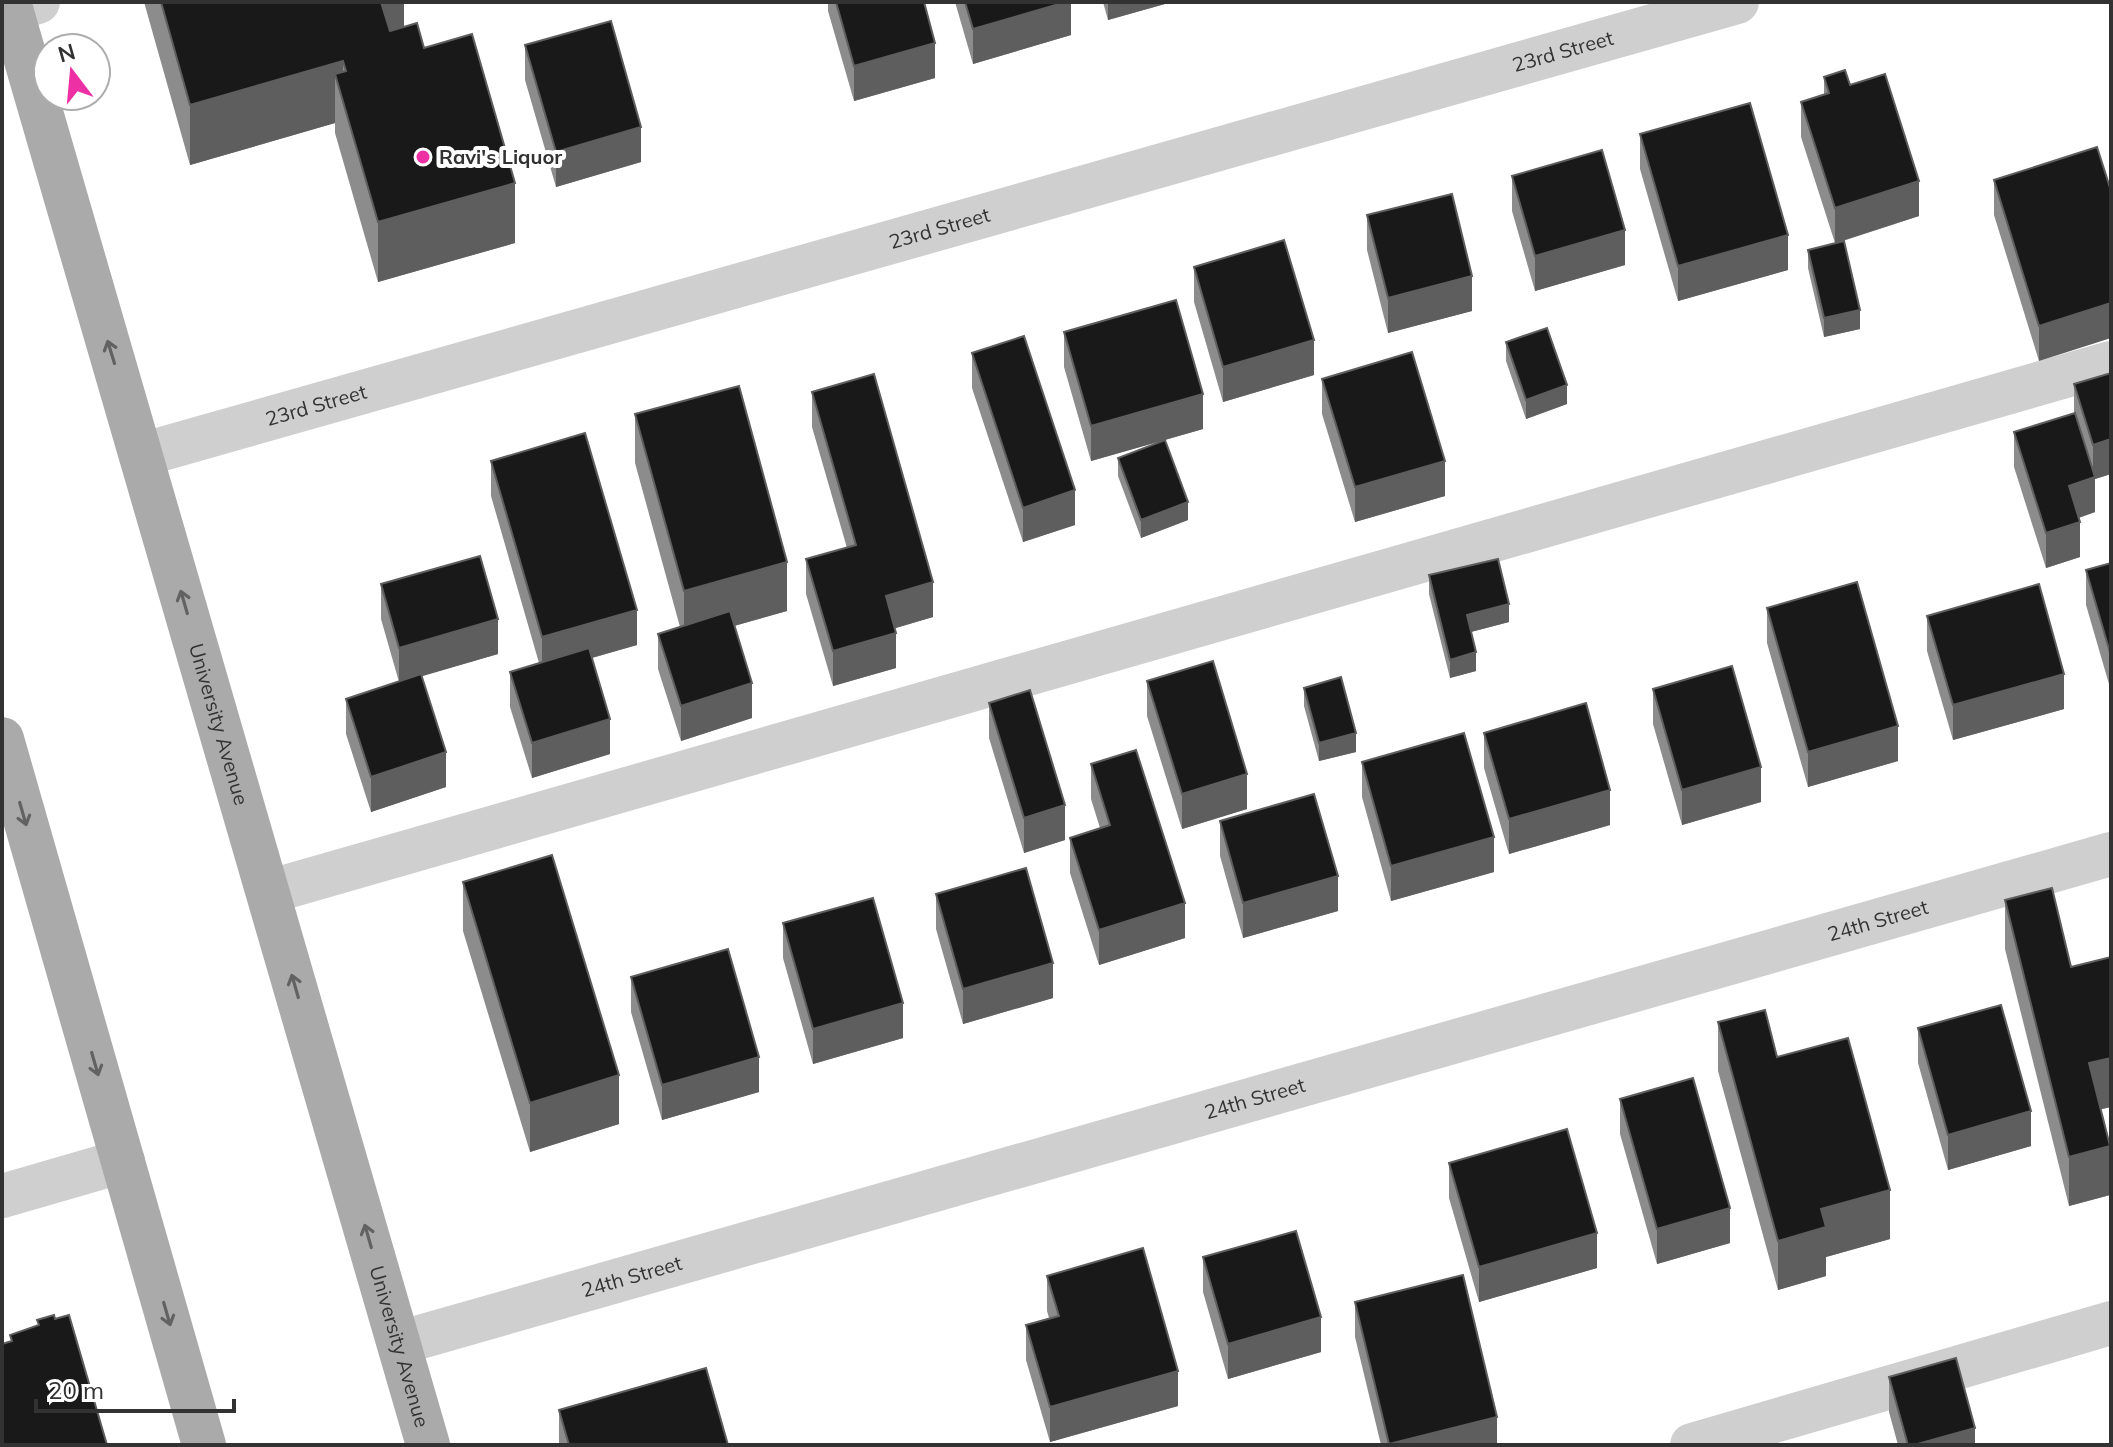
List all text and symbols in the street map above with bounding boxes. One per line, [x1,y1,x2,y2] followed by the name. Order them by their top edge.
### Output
[1509,25,1616,77] street label: 23rd Street
[32,32,112,112] north arrow
[55,37,78,69] text: N
[439,144,562,169] place label: Ravi's Liquor
[414,148,432,166] marker: Ravi's Liquor
[886,202,993,254] street label: 23rd Street
[103,340,118,366] one-way arrow
[263,379,369,431] street label: 23rd Street
[176,589,191,615] one-way arrow
[184,640,254,808] street label: University Avenue
[17,800,32,826] one-way arrow
[1825,894,1931,946] street label: 24th Street
[287,973,302,999] one-way arrow
[88,1050,103,1076] one-way arrow
[1202,1072,1308,1124] street label: 24th Street
[360,1223,375,1249] one-way arrow
[578,1250,685,1302] street label: 24th Street
[365,1263,435,1430] street label: University Avenue
[160,1300,175,1326] one-way arrow
[36,1363,234,1413] scale bar
[48,1375,104,1405] text: 20 m

